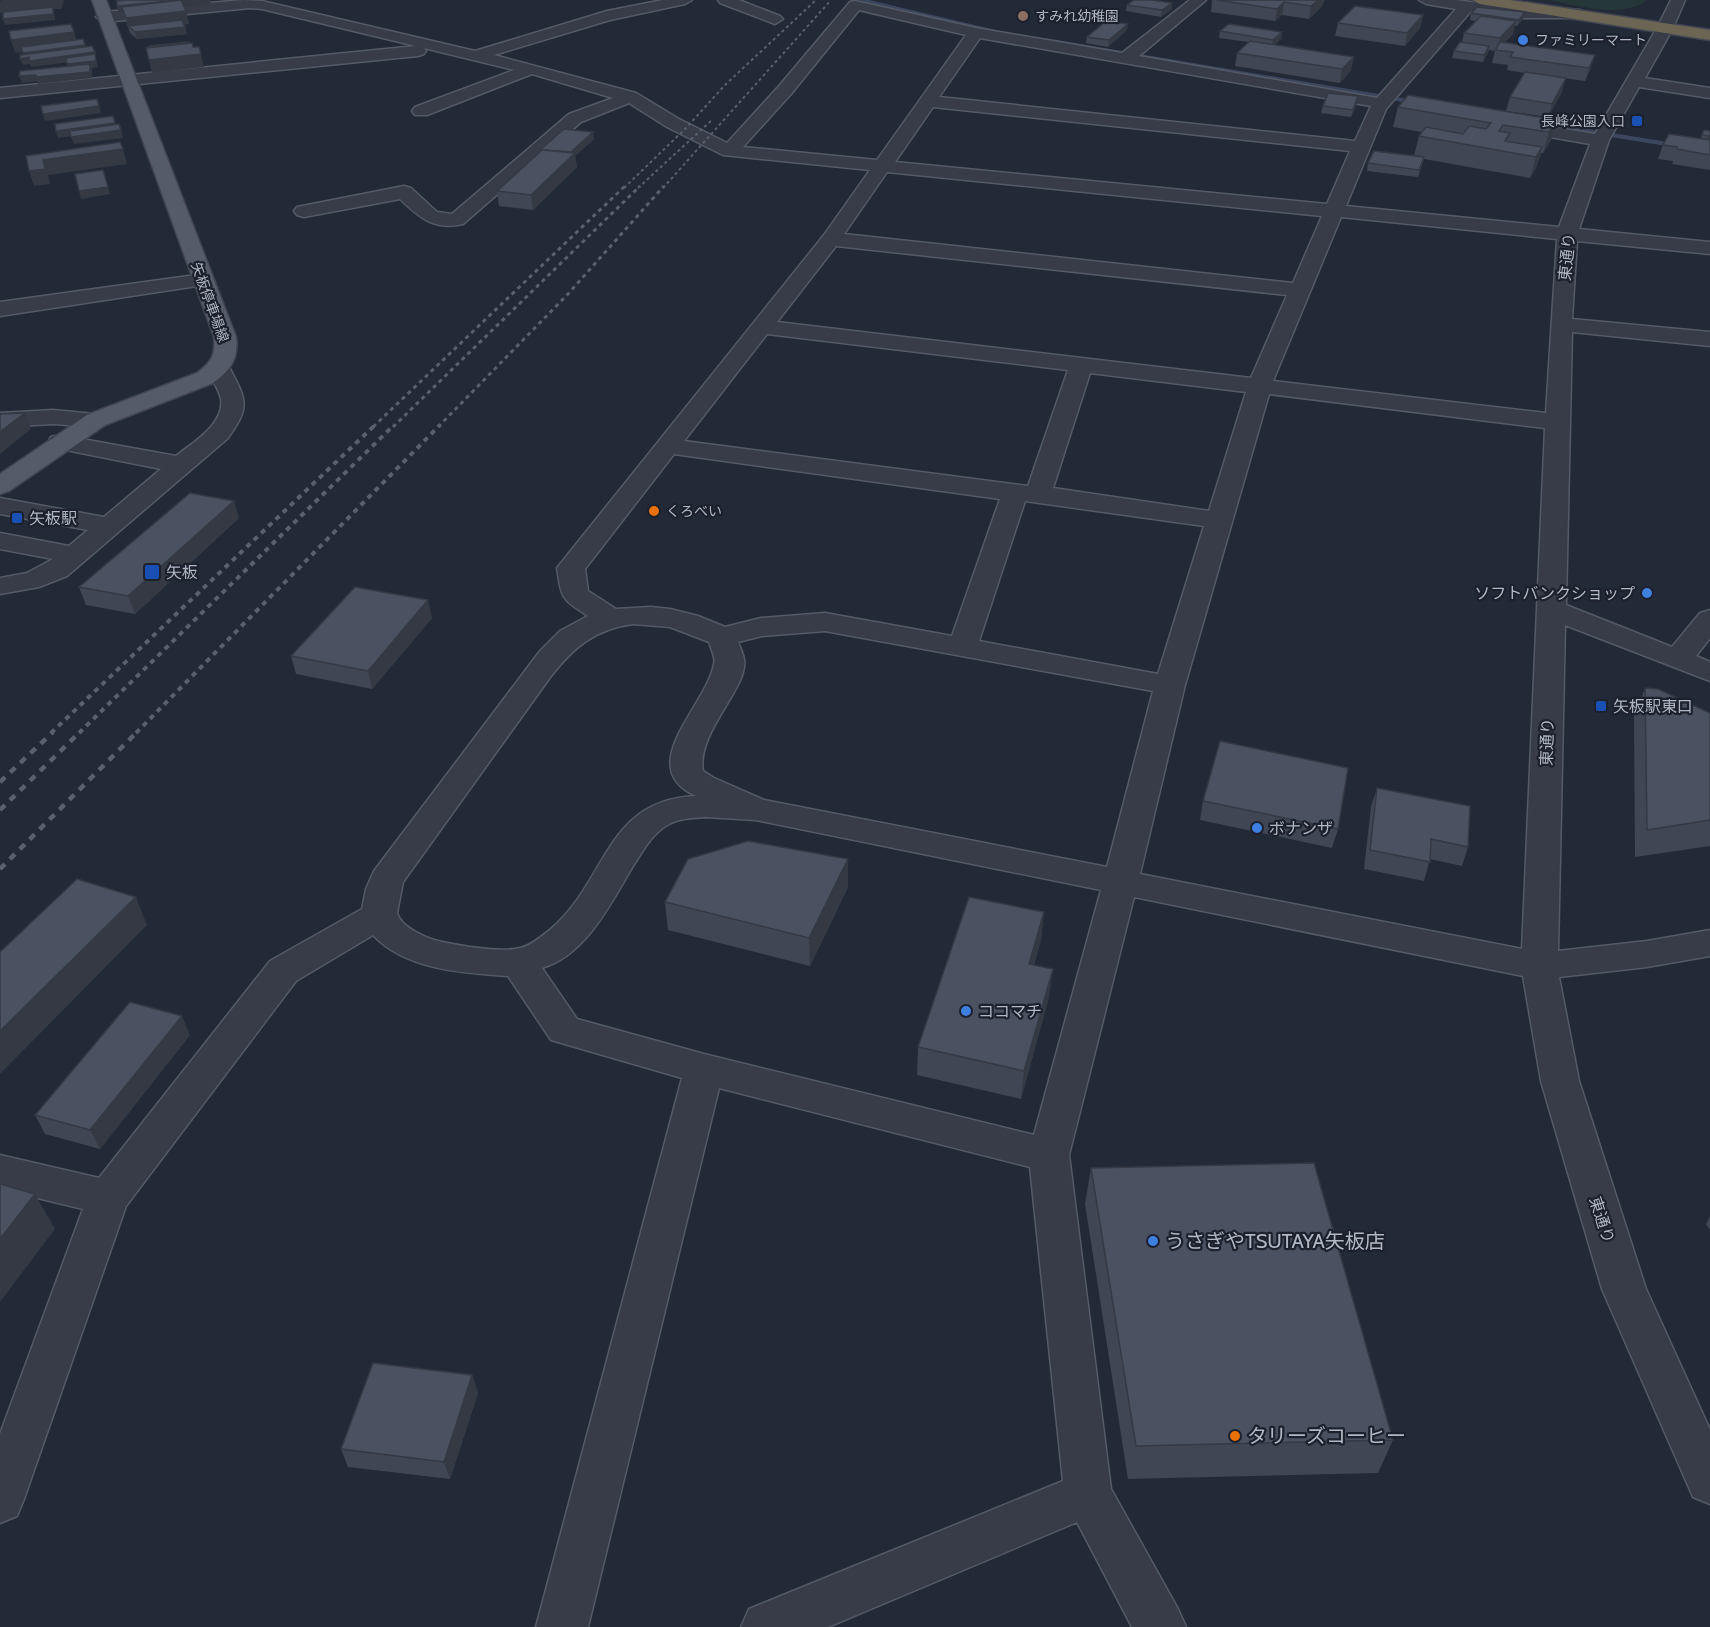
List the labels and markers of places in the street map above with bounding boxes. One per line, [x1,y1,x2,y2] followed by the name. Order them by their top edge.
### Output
[1035,7,1119,25] place label: すみれ幼稚園
[1016,9,1030,23] marker: すみれ幼稚園
[1535,31,1647,49] place label: ファミリーマート
[1516,33,1530,47] marker: ファミリーマート
[1541,112,1625,130] place label: 長峰公園入口
[1630,114,1644,128] marker: 長峰公園入口
[666,502,722,520] place label: くろべい
[647,504,661,518] marker: くろべい
[29,509,77,528] place label: 矢板駅
[10,511,24,525] marker: 矢板駅
[143,563,161,581] marker: 矢板
[166,563,198,582] place label: 矢板
[1474,584,1635,603] place label: ソフトバンクショップ
[1640,586,1654,600] marker: ソフトバンクショップ
[1613,697,1693,716] place label: 矢板駅東口
[1594,699,1608,713] marker: 矢板駅東口
[1269,819,1333,838] place label: ボナンザ
[1250,821,1264,835] marker: ボナンザ
[978,1002,1042,1021] place label: ココマチ
[959,1004,973,1018] marker: ココマチ
[1165,1229,1385,1253] place label: うさぎやTSUTAYA矢板店
[1146,1234,1160,1248] marker: うさぎやTSUTAYA矢板店
[1247,1424,1406,1448] place label: タリーズコーヒー
[1228,1429,1242,1443] marker: タリーズコーヒー

